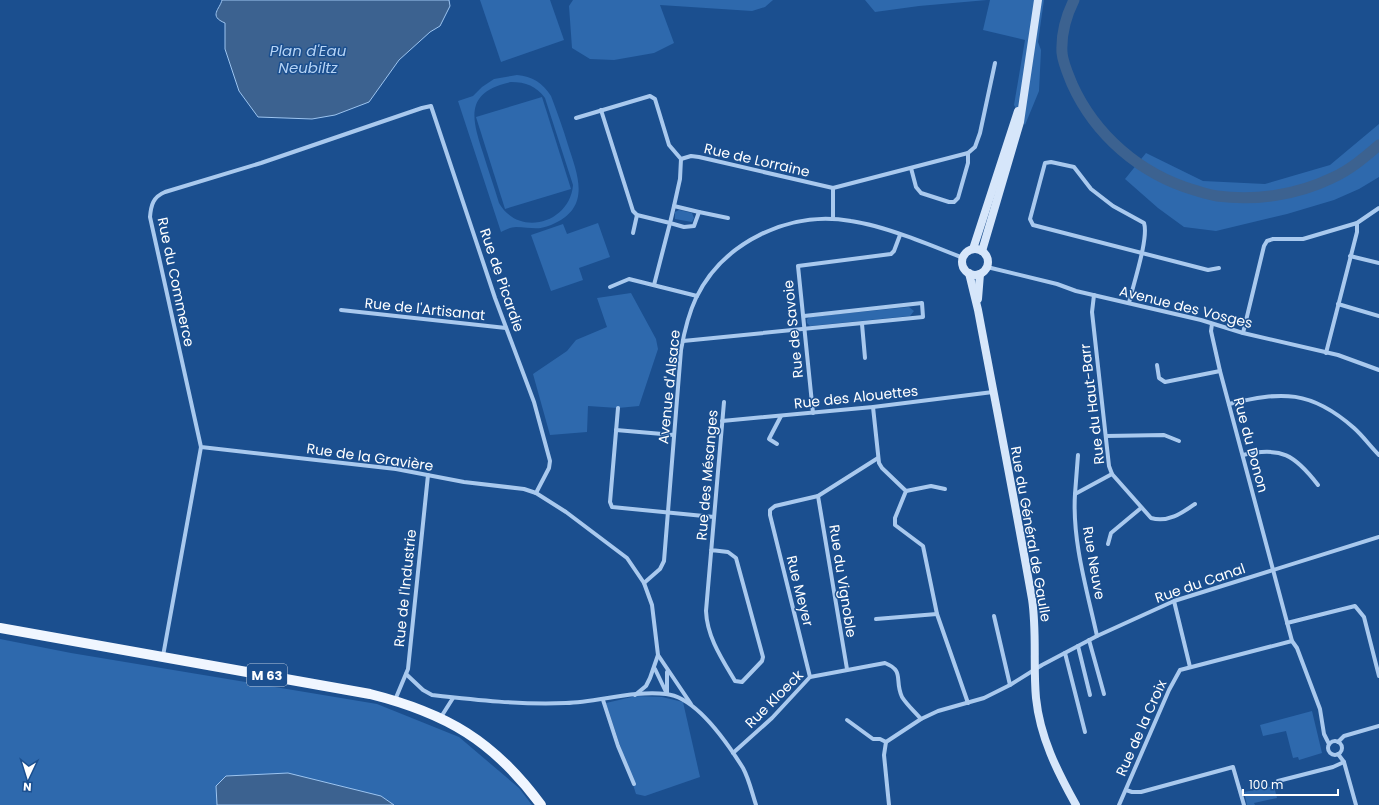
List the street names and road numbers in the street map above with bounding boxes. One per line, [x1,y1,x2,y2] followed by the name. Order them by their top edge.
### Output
[702,138,812,182] street label: Rue de Lorraine
[153,215,200,349] street label: Rue du Commerce
[475,226,529,335] street label: Rue de Picardie
[778,279,808,379] street label: Rue de Savoie
[1117,281,1255,333] street label: Avenue des Vosges
[364,293,486,325] street label: Rue de l'Artisanat
[653,329,685,445] street label: Avenue d'Alsace
[1075,342,1109,466] street label: Rue du Haut-Barr
[793,381,919,413] street label: Rue des Alouettes
[1229,395,1273,495] street label: Rue du Donon
[691,409,723,541] street label: Rue des Mésanges
[305,438,435,476] street label: Rue de la Gravière
[1006,445,1056,624] street label: Rue du Général de Gaulle
[824,523,862,639] street label: Rue du Vignoble
[1078,525,1110,601] street label: Rue Neuve
[389,528,421,648] street label: Rue de l'Industrie
[782,553,818,629] street label: Rue Meyer
[1152,558,1248,608] street label: Rue du Canal
[247,664,287,686] road number: M 63
[740,665,808,733] street label: Rue Kloeck
[1111,676,1171,779] street label: Rue de la Croix

